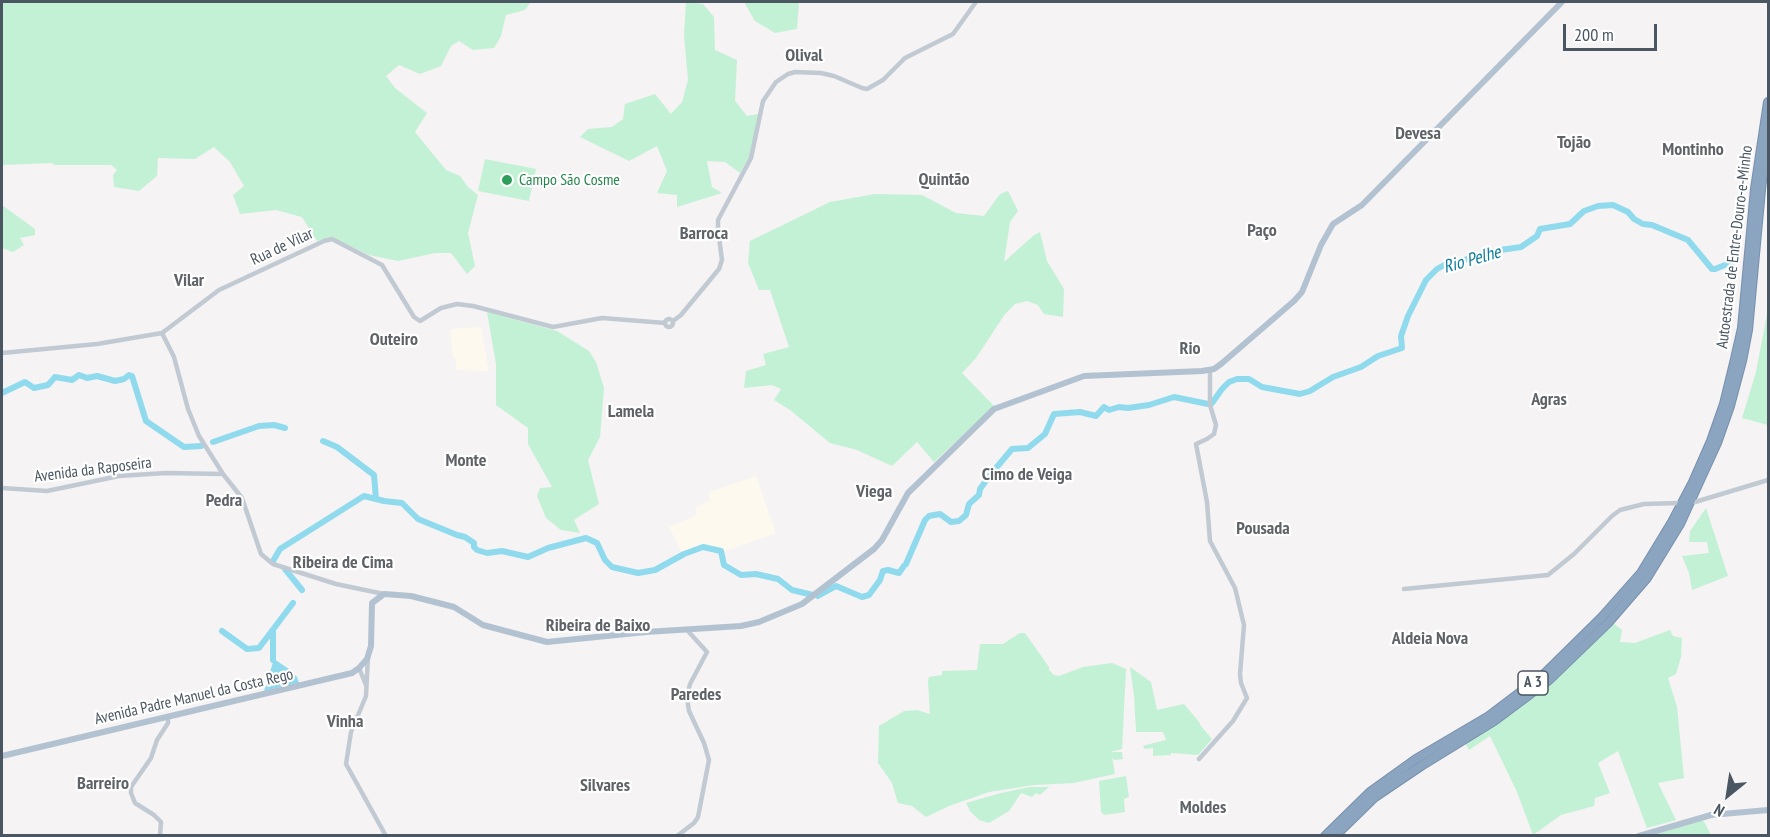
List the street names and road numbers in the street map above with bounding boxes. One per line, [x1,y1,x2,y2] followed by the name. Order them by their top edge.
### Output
[1713,144,1757,350] street label: Autoestrada de Entre-Douro-e-Minho
[248,224,316,270] street label: Rua de Vilar
[33,453,153,487] street label: Avenida da Raposeira
[93,665,295,729] street label: Avenida Padre Manuel da Costa Rego
[1518,671,1548,695] road number: A 3

